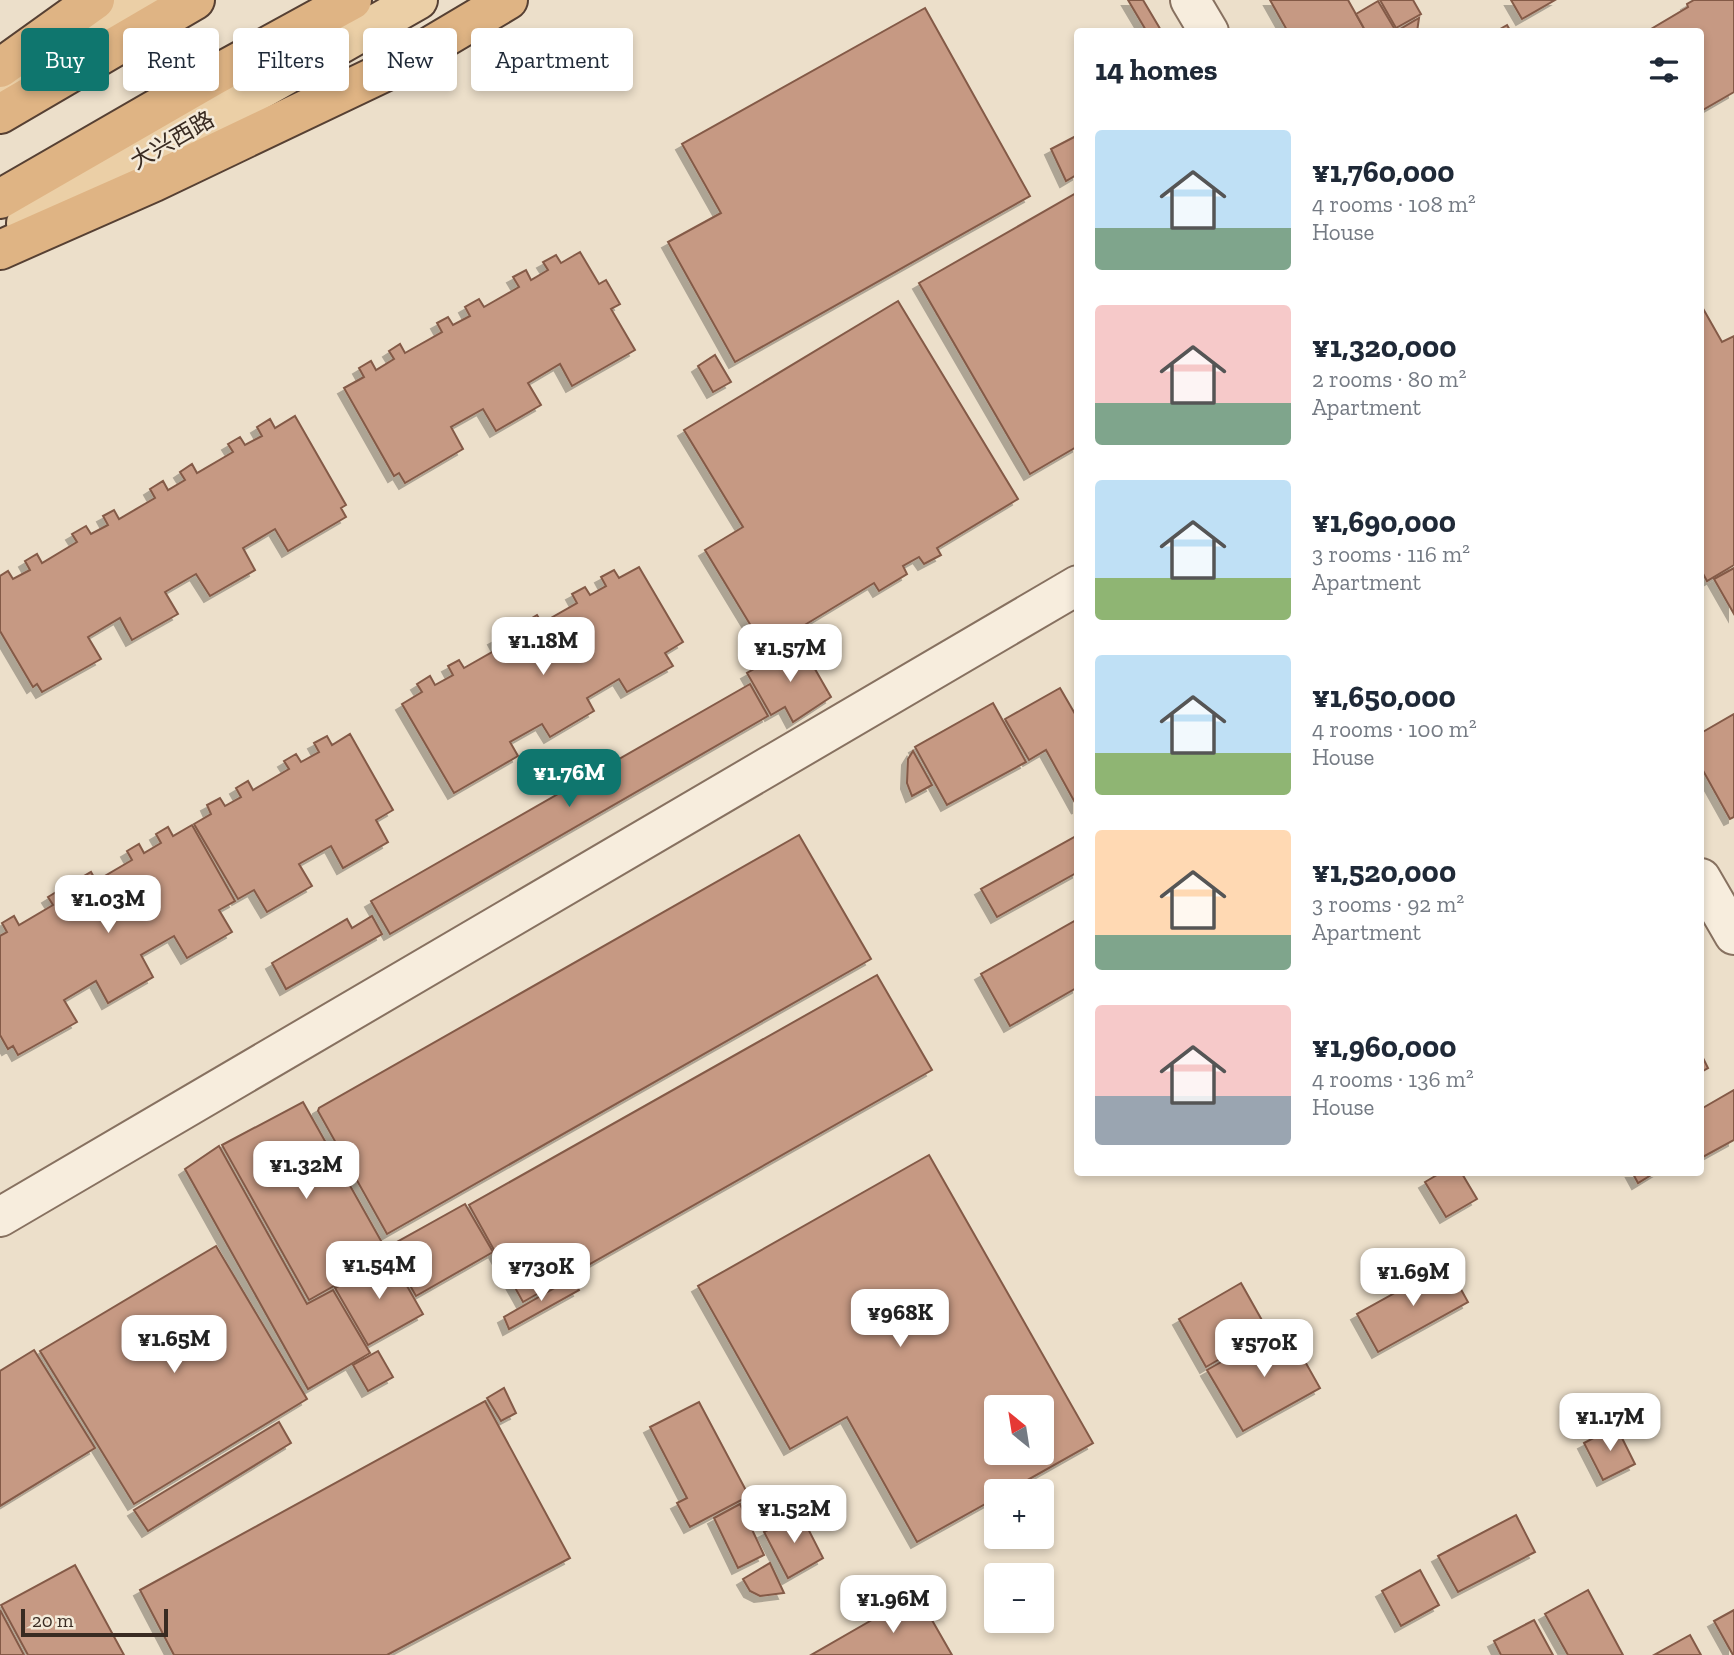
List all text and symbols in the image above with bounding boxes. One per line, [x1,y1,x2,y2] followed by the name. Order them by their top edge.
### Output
[21,28,109,91] chip: Buy
[123,28,219,91] chip: Rent
[233,28,349,91] chip: Filters
[363,28,457,91] chip: New
[471,28,633,91] chip: Apartment
[1645,51,1683,89] icon: filters
[1095,52,1218,88] text: 14 homes
[125,105,219,175] street label: 大兴西路
[1312,154,1455,190] text: ¥1,760,000
[1151,158,1235,242] icon: home
[1312,190,1476,218] text: 4 rooms · 108 m²
[1312,218,1374,246] text: House
[1312,329,1457,365] text: ¥1,320,000
[1151,333,1235,417] icon: home
[1312,365,1466,393] text: 2 rooms · 80 m²
[1312,393,1421,421] text: Apartment
[1312,504,1456,540] text: ¥1,690,000
[1151,508,1235,592] icon: home
[1312,540,1470,568] text: 3 rooms · 116 m²
[1312,568,1421,596] text: Apartment
[486,618,600,677] pin: ¥1.18M
[733,624,847,684] pin: ¥1.57M
[508,626,578,654] text: ¥1.18M
[754,633,826,661] text: ¥1.57M
[1312,679,1456,715] text: ¥1,650,000
[1151,683,1235,767] icon: home
[1312,715,1477,743] text: 4 rooms · 100 m²
[1312,743,1374,771] text: House
[512,750,626,809] pin: ¥1.76M
[533,758,605,786] text: ¥1.76M
[1312,854,1456,890] text: ¥1,520,000
[1151,858,1235,942] icon: home
[51,876,165,935] pin: ¥1.03M
[71,884,145,912] text: ¥1.03M
[1312,890,1464,918] text: 3 rooms · 92 m²
[1312,918,1421,946] text: Apartment
[1312,1029,1457,1065] text: ¥1,960,000
[1151,1033,1235,1117] icon: home
[1312,1065,1474,1093] text: 4 rooms · 136 m²
[1312,1093,1374,1121] text: House
[249,1142,363,1201] pin: ¥1.32M
[269,1150,343,1178] text: ¥1.32M
[322,1242,436,1301] pin: ¥1.54M
[492,1244,590,1303] pin: ¥730K
[1356,1248,1470,1308] pin: ¥1.69M
[342,1250,416,1278] text: ¥1.54M
[508,1252,574,1280] text: ¥730K
[1376,1257,1450,1285] text: ¥1.69M
[851,1290,949,1349] pin: ¥968K
[867,1298,933,1326] text: ¥968K
[117,1316,231,1375] pin: ¥1.65M
[1215,1320,1313,1379] pin: ¥570K
[138,1324,210,1352] text: ¥1.65M
[1231,1328,1297,1356] text: ¥570K
[1553,1394,1667,1453] pin: ¥1.17M
[984,1395,1054,1465] north arrow
[984,1395,1054,1633] map controls
[1575,1402,1645,1430] text: ¥1.17M
[984,1479,1054,1549] button: +
[737,1486,851,1545] pin: ¥1.52M
[757,1494,831,1522] text: ¥1.52M
[984,1563,1054,1633] button: −
[836,1576,950,1635] pin: ¥1.96M
[856,1584,930,1612] text: ¥1.96M
[21,1606,168,1638] scale bar
[32,1609,73,1632] text: 20 m

